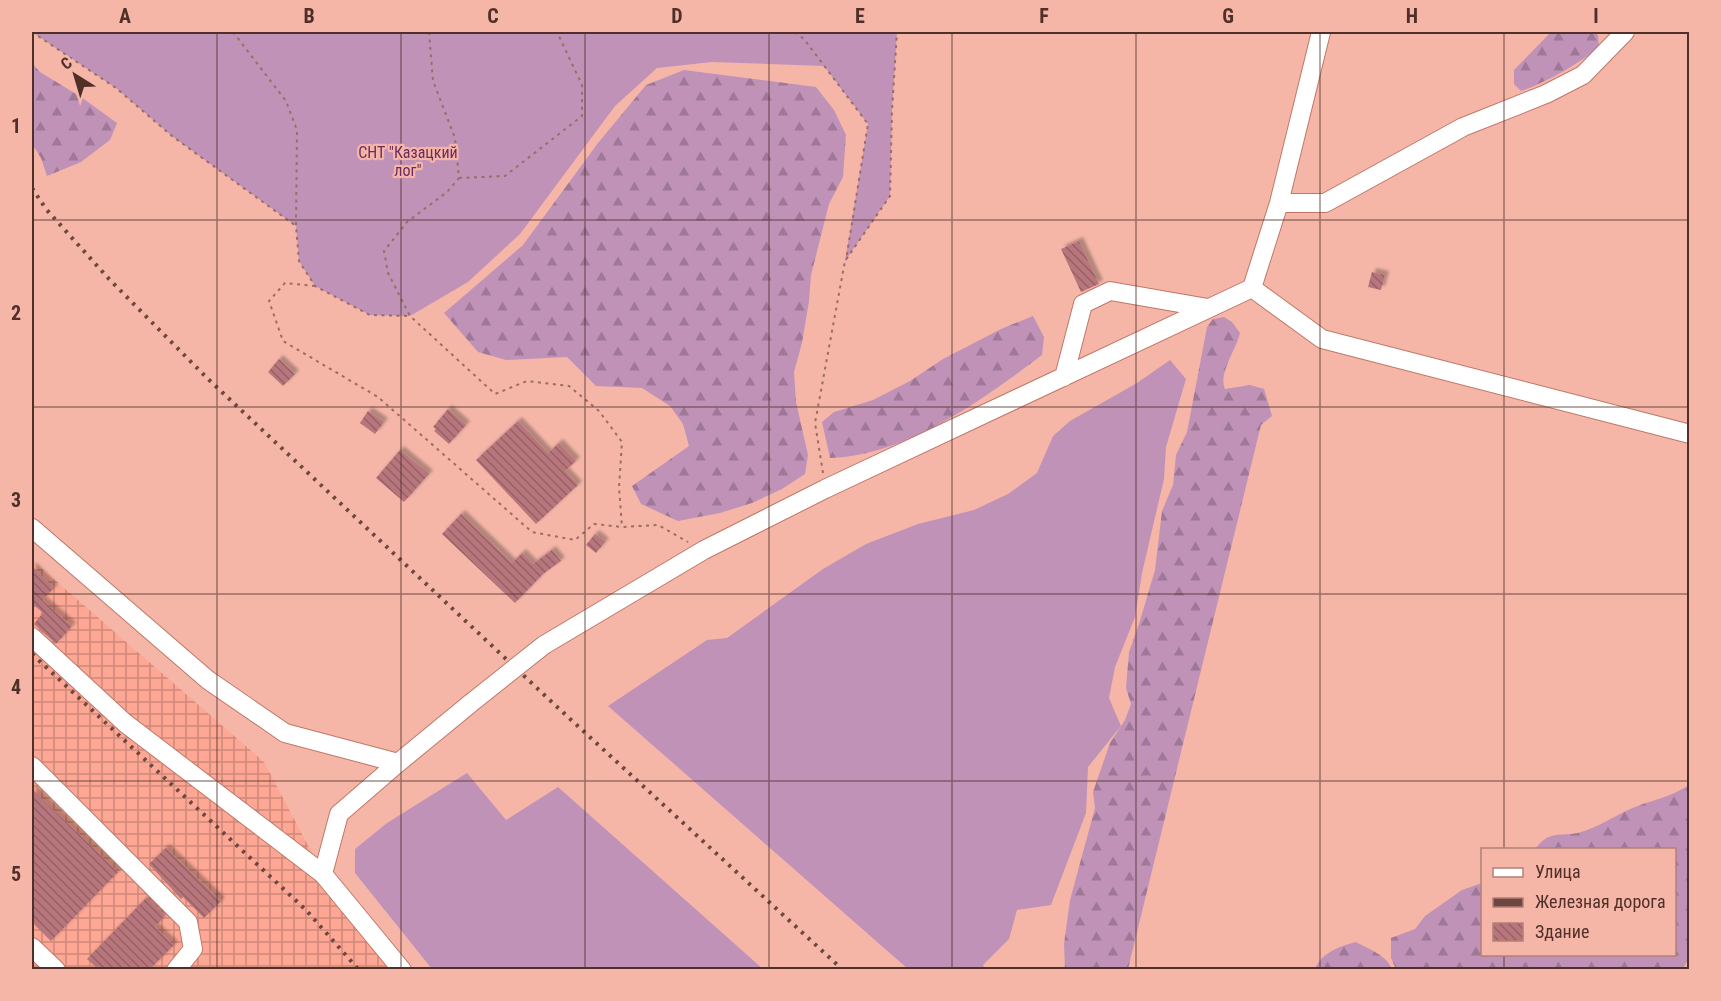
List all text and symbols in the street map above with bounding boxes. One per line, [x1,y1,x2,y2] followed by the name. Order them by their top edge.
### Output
[119,4,131,28] text: A
[303,4,315,28] text: B
[487,4,499,28] text: C
[671,4,683,28] text: D
[855,4,865,28] text: E
[1039,4,1049,28] text: F
[1222,4,1234,28] text: G
[1406,4,1418,28] text: H
[1593,4,1599,28] text: I
[45,45,105,105] north arrow
[57,53,76,74] text: С
[11,114,21,138] text: 1
[358,143,458,180] park label: СНТ "Казацкий лог"
[11,301,21,325] text: 2
[11,488,21,512] text: 3
[11,675,21,699] text: 4
[1481,848,1676,956] legend
[1535,861,1581,882] text: Улица
[11,862,21,886] text: 5
[1535,891,1666,912] text: Железная дорога
[1535,921,1589,942] text: Здание

